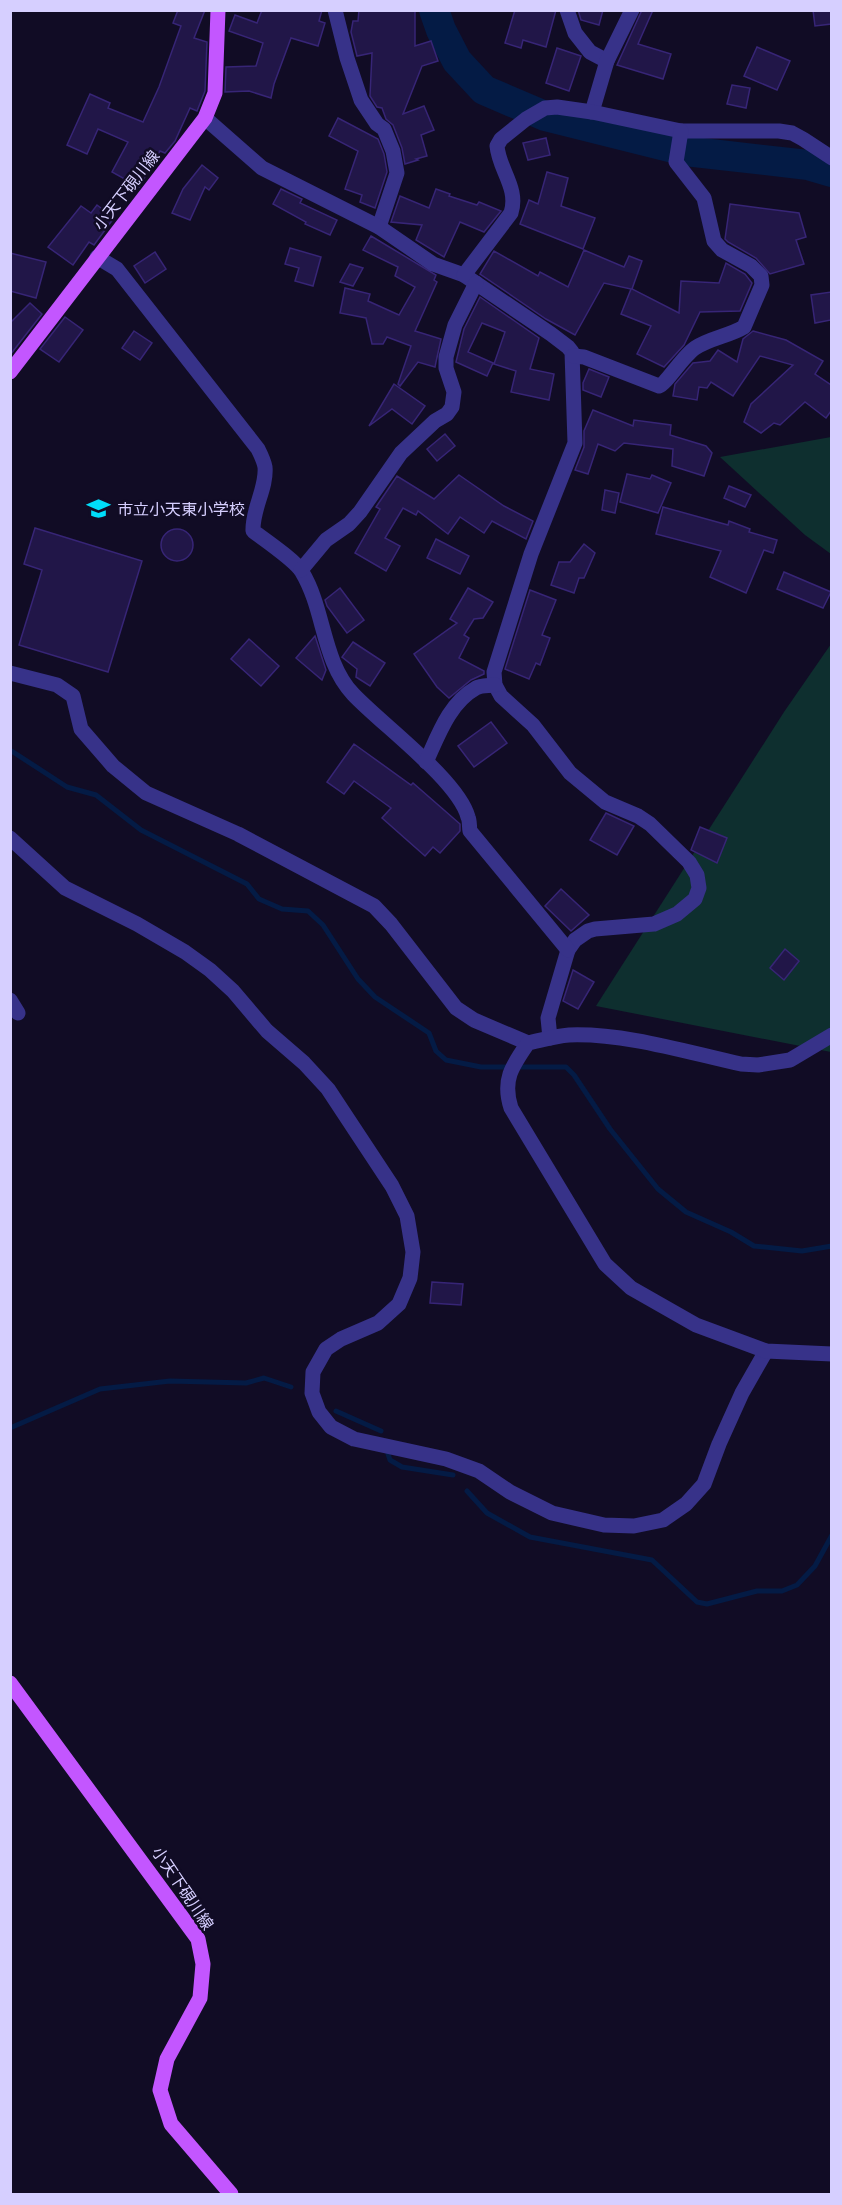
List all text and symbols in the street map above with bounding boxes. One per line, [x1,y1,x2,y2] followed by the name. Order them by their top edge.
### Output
[89,147,163,234] street label: 小天下硯川線
[86,496,112,522] school or university icon: 市立小天東小学校
[117,500,245,519] place label: 市立小天東小学校
[148,1843,217,1933] street label: 小天下硯川線

